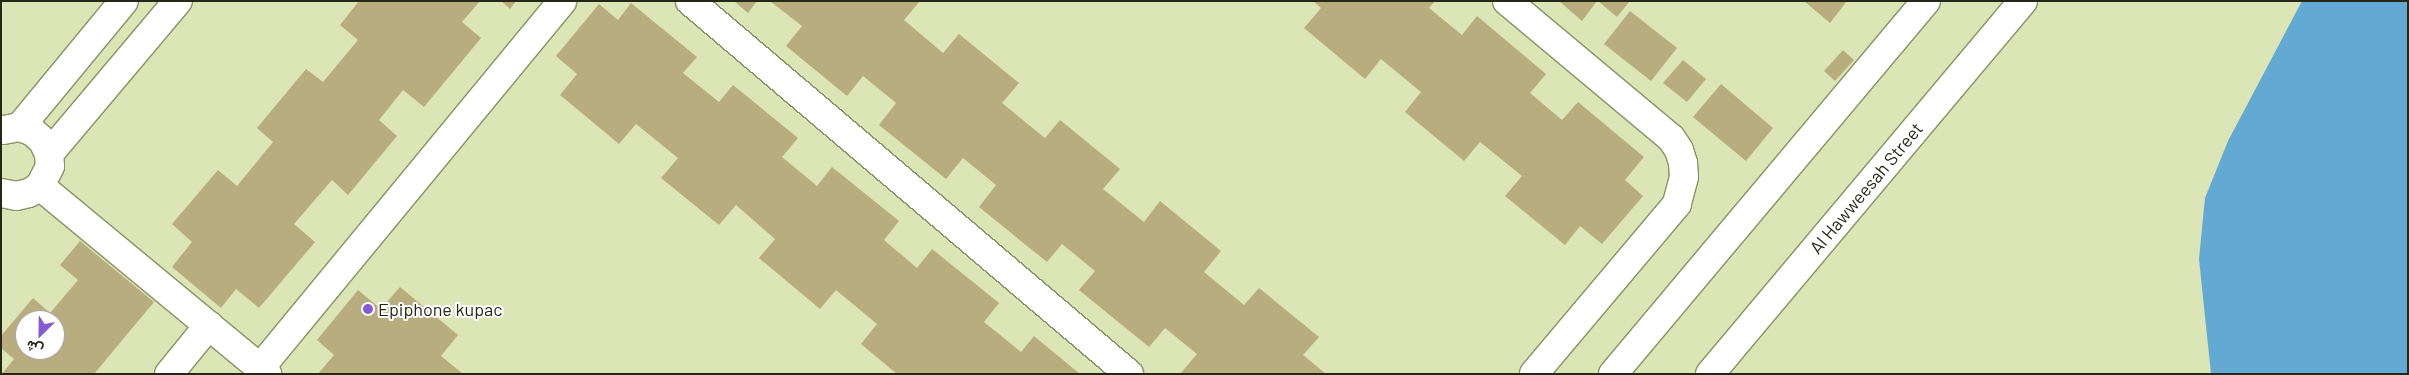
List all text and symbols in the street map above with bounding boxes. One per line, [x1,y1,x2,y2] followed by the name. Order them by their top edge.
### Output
[1805,118,1927,258] street label: Al Hawweesah Street
[378,298,503,320] place label: Epiphone kupac
[362,303,374,315] marker: Epiphone kupac
[15,310,65,360] north arrow
[23,337,45,359] text: ش

